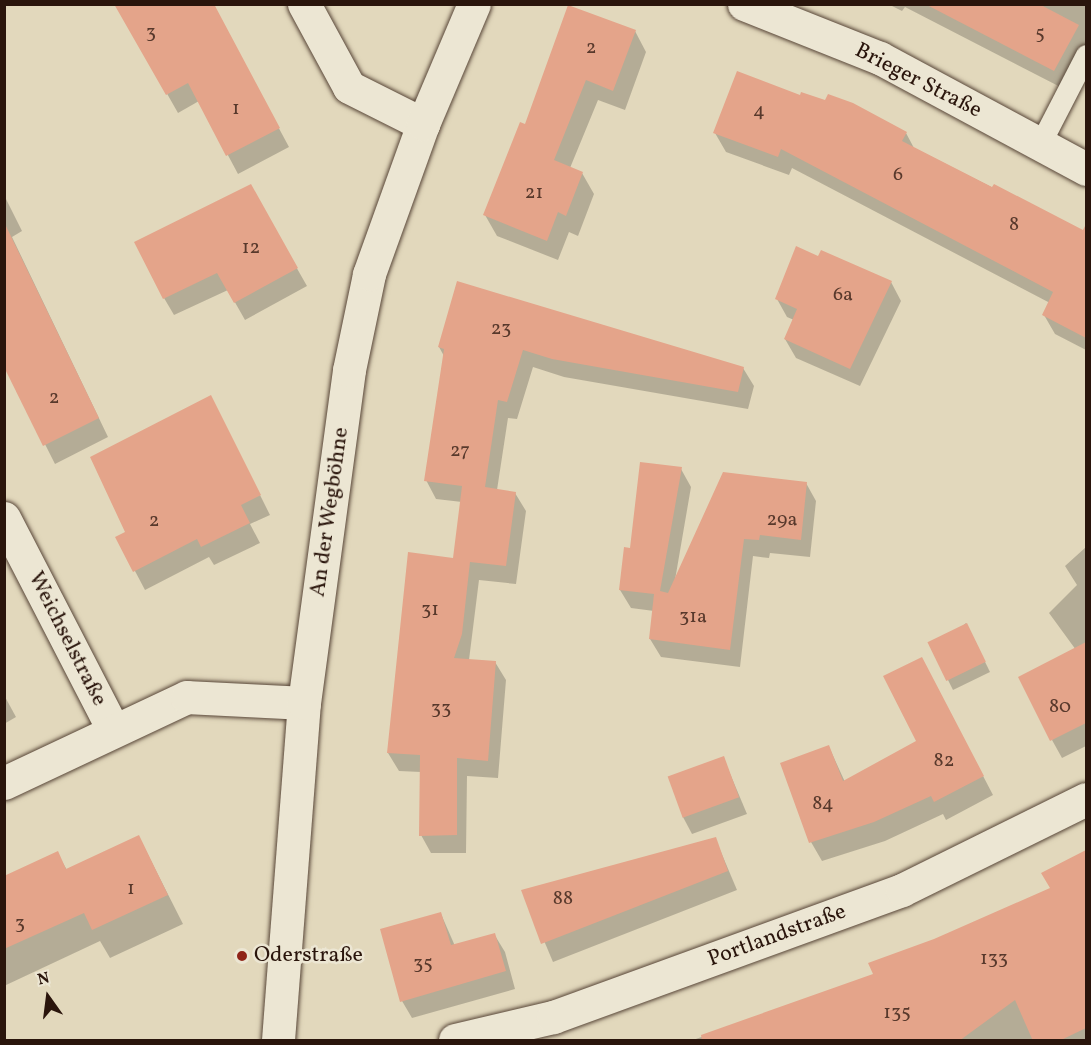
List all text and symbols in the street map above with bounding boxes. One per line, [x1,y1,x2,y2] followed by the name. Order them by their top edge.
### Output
[146,21,156,45] house number: 3
[1035,22,1045,46] house number: 5
[586,36,596,60] house number: 2
[850,38,986,124] street label: Brieger Straße
[232,97,240,121] house number: 1
[753,99,765,123] house number: 4
[893,163,903,187] house number: 6
[525,181,543,205] house number: 21
[1009,213,1019,237] house number: 8
[242,236,260,260] house number: 12
[833,283,853,307] house number: 6a
[491,317,511,341] house number: 23
[49,386,59,410] house number: 2
[305,425,355,599] street label: An der Wegböhne
[450,439,470,463] house number: 27
[767,508,797,532] house number: 29a
[149,509,159,533] house number: 2
[22,567,112,711] street label: Weichselstraße
[421,598,439,622] house number: 31
[679,605,707,629] house number: 31a
[1049,695,1071,719] house number: 80
[431,697,451,721] house number: 33
[934,749,954,773] house number: 82
[812,792,834,816] house number: 84
[127,877,135,901] house number: 1
[553,887,573,911] house number: 88
[704,899,850,973] street label: Portlandstraße
[15,912,25,936] house number: 3
[254,943,363,969] place label: Oderstraße
[980,947,1008,971] house number: 133
[235,949,249,963] marker: Oderstraße
[413,952,433,976] house number: 35
[18,967,78,1027] north arrow
[35,967,52,992] text: N
[883,1001,911,1025] house number: 135

